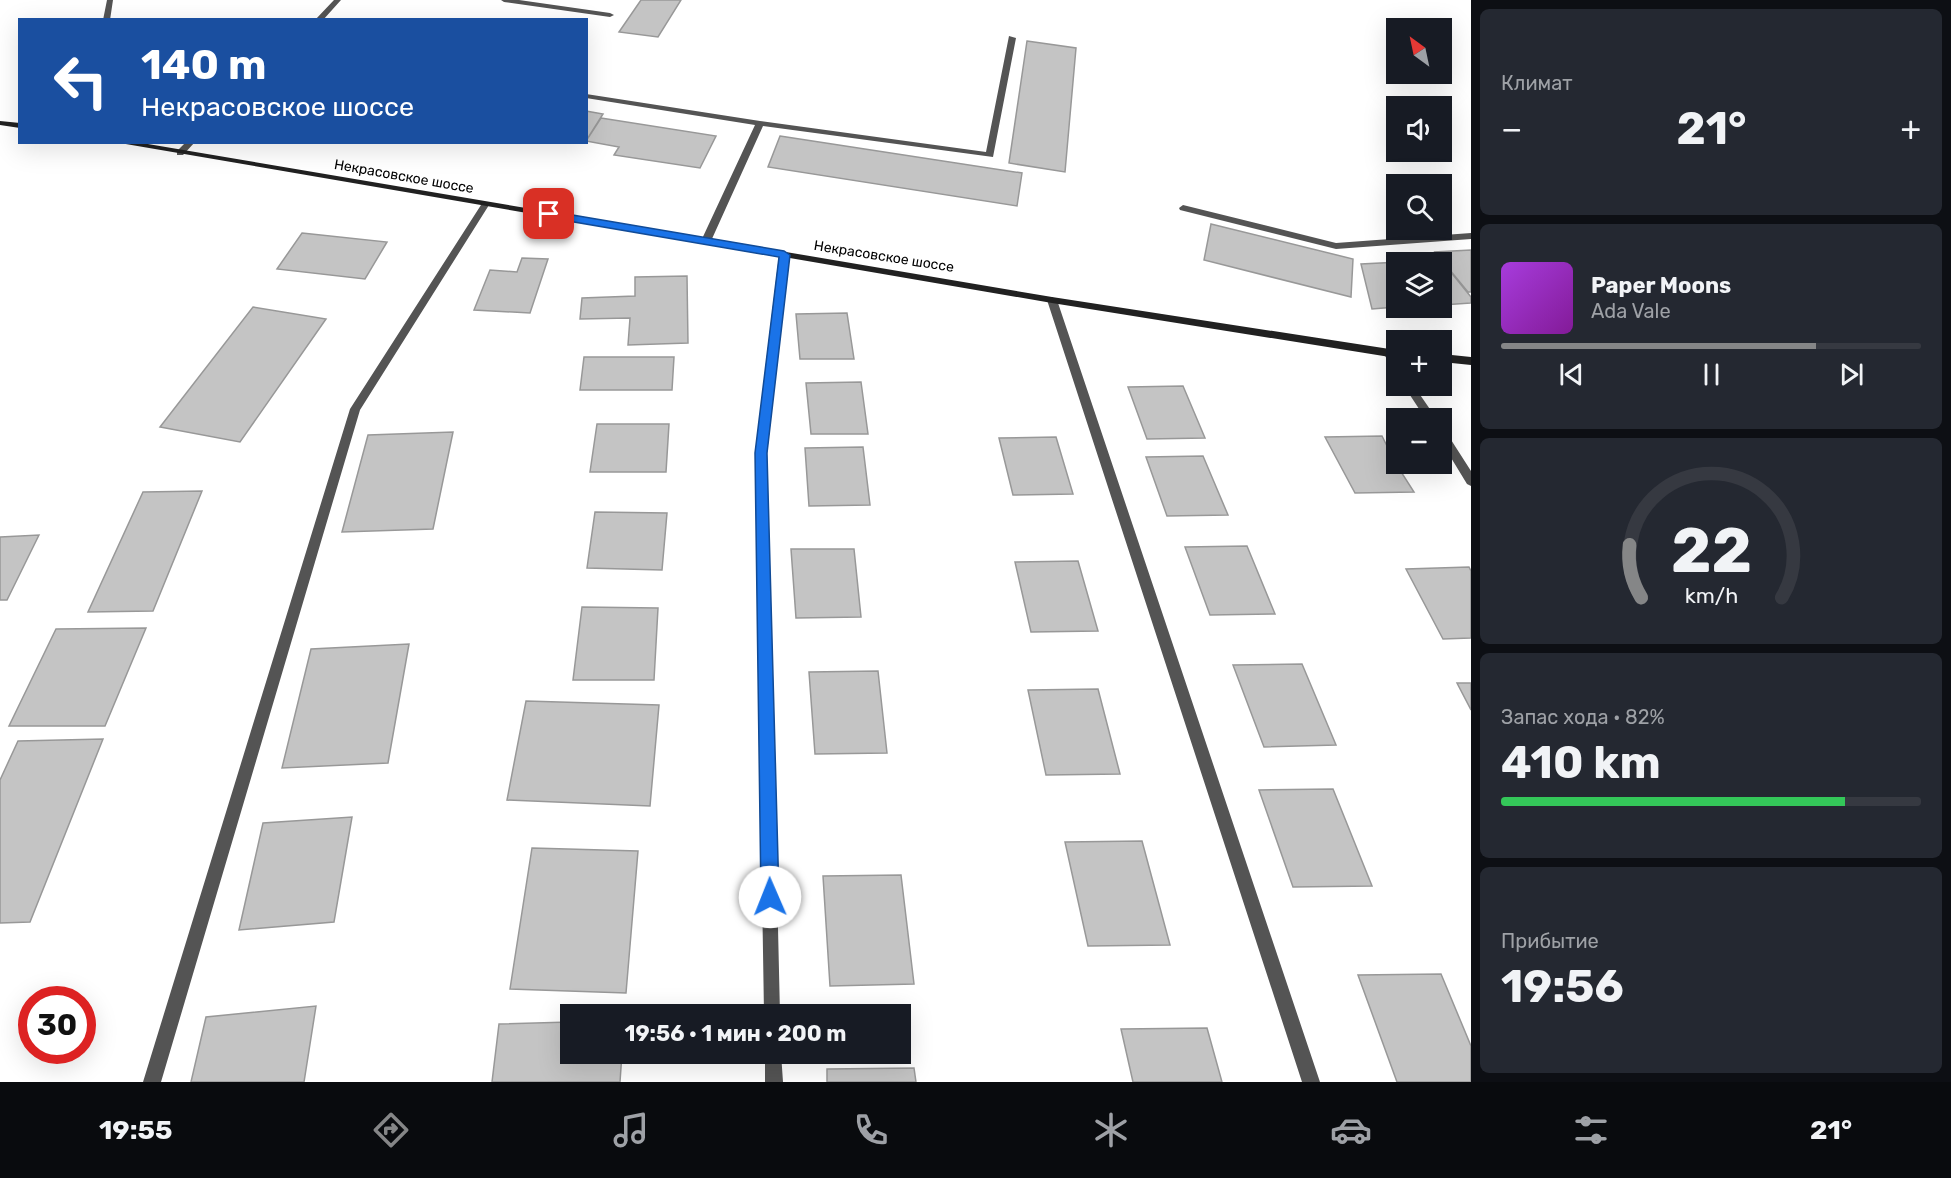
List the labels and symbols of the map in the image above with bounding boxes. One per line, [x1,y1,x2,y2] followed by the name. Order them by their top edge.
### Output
[1386,18,1452,84] north arrow
[333,156,475,197] street label: Некрасовское шоссе
[523,188,574,239] pin
[813,237,955,276] street label: Некрасовское шоссе
[738,865,802,929] position arrow
[18,986,96,1064] speed limit sign: 30

